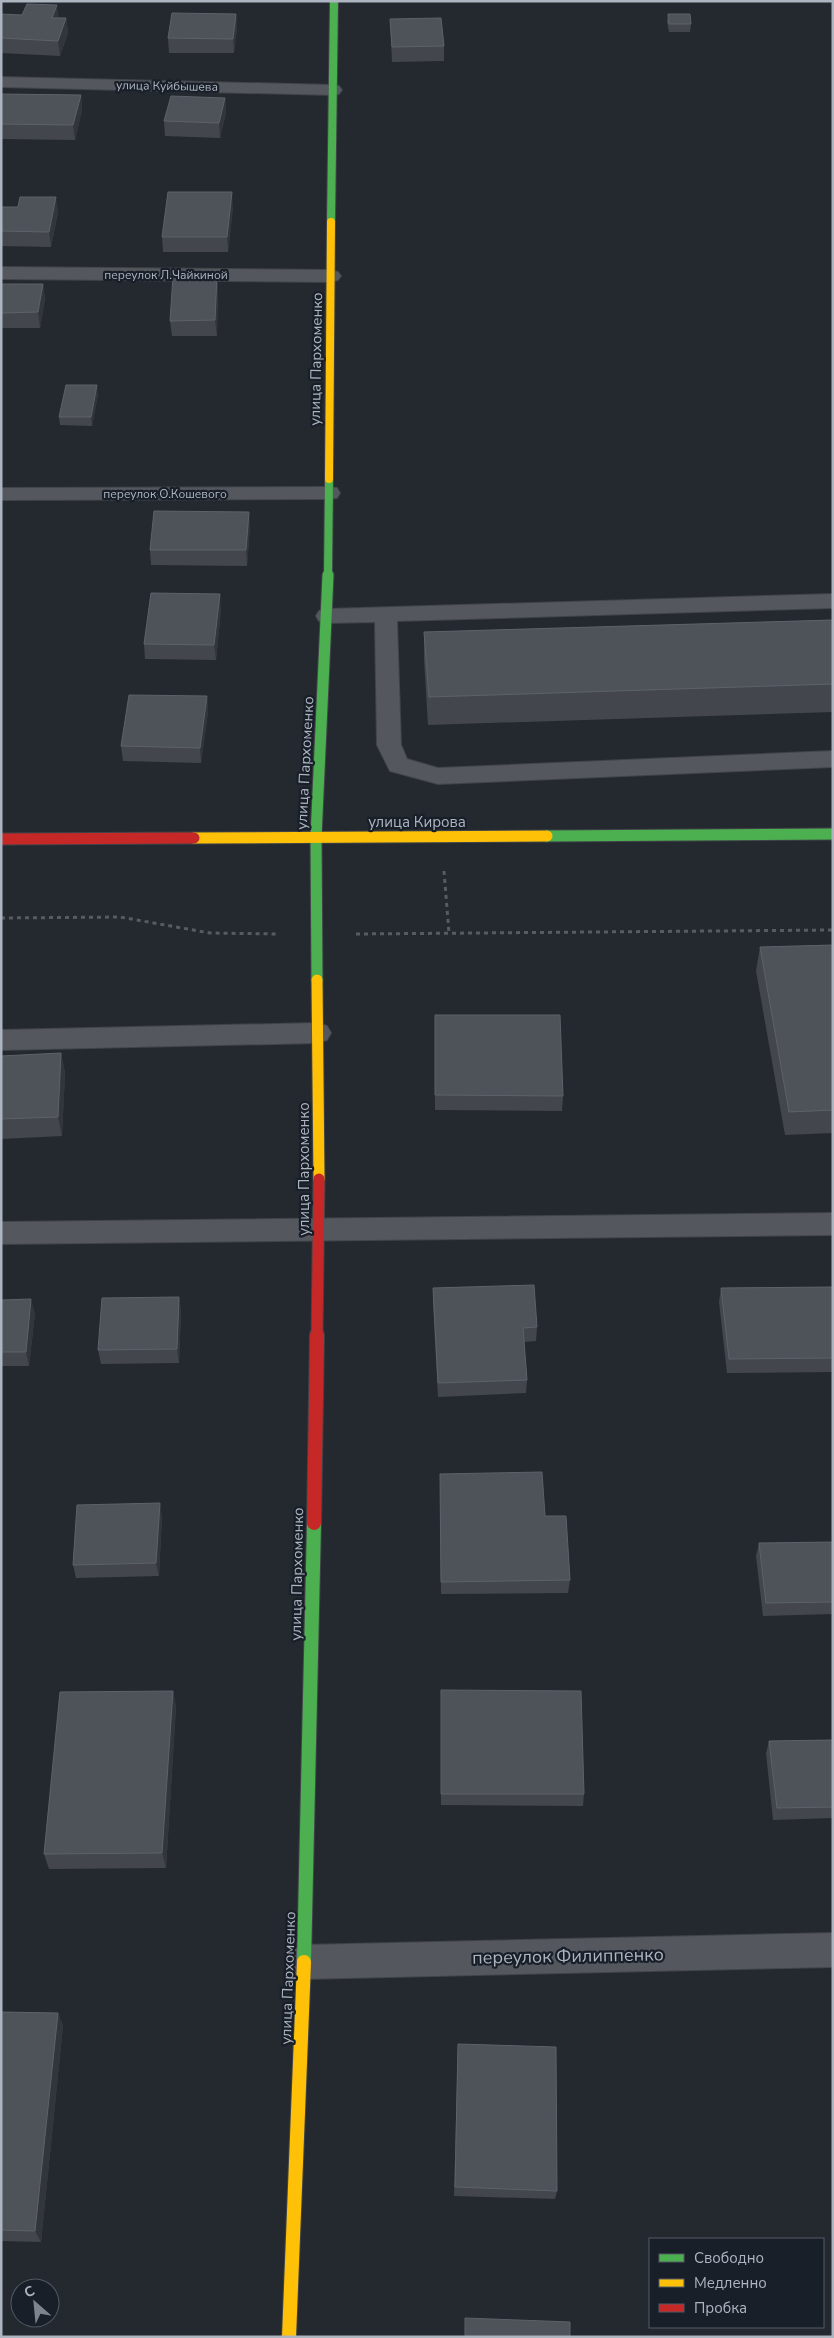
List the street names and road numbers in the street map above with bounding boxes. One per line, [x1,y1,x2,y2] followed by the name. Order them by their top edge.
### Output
[116,77,218,95] street label: улица Куйбышева
[104,267,228,283] street label: переулок Л.Чайкиной
[305,292,327,426] street label: улица Пархоменко
[103,486,227,502] street label: переулок О.Кошевого
[292,696,318,830] street label: улица Пархоменко
[368,812,466,832] street label: улица Кирова
[294,1102,314,1236] street label: улица Пархоменко
[286,1507,308,1641] street label: улица Пархоменко
[276,1911,300,2045] street label: улица Пархоменко
[472,1942,664,1970] street label: переулок Филиппенко

